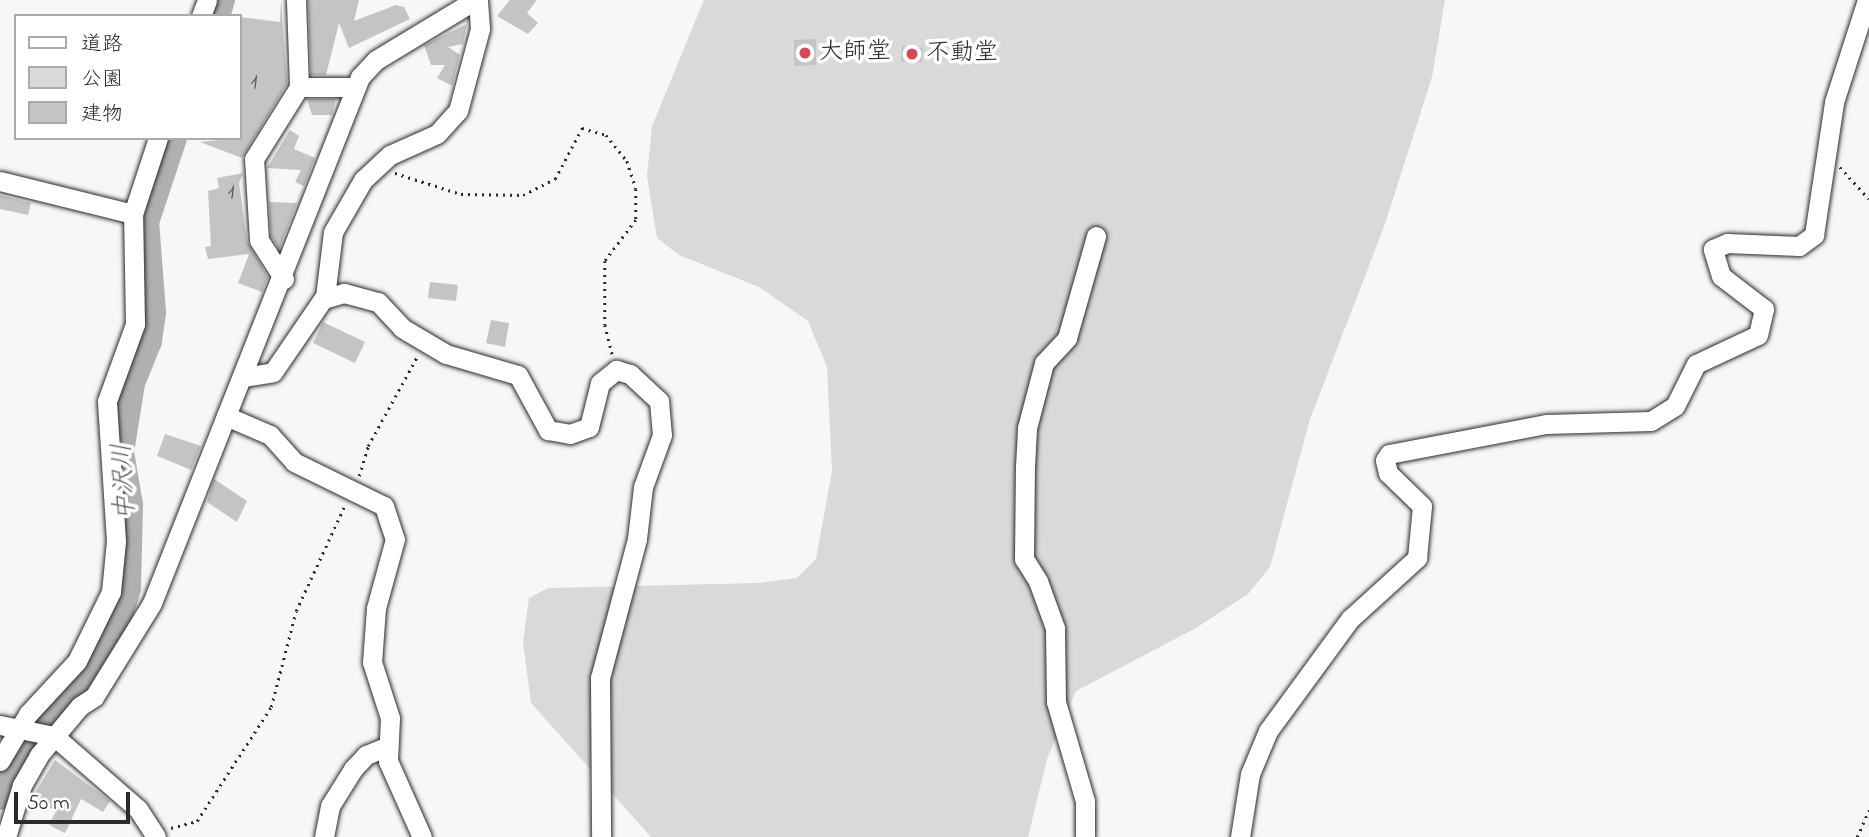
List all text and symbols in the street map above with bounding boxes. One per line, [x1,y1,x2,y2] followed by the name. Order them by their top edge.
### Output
[14,14,242,140] legend
[81,30,123,60] text: 道路
[819,39,891,67] place label: 大師堂
[926,40,998,68] place label: 不動堂
[797,45,813,61] marker: 大師堂
[904,46,920,62] marker: 不動堂
[81,65,123,95] text: 公園
[251,70,257,96] house number: 1
[81,100,123,130] text: 建物
[228,180,234,206] house number: 1
[108,442,144,522] water label: 中沢川
[18,778,133,822] scale bar
[27,789,70,819] text: 50 m

